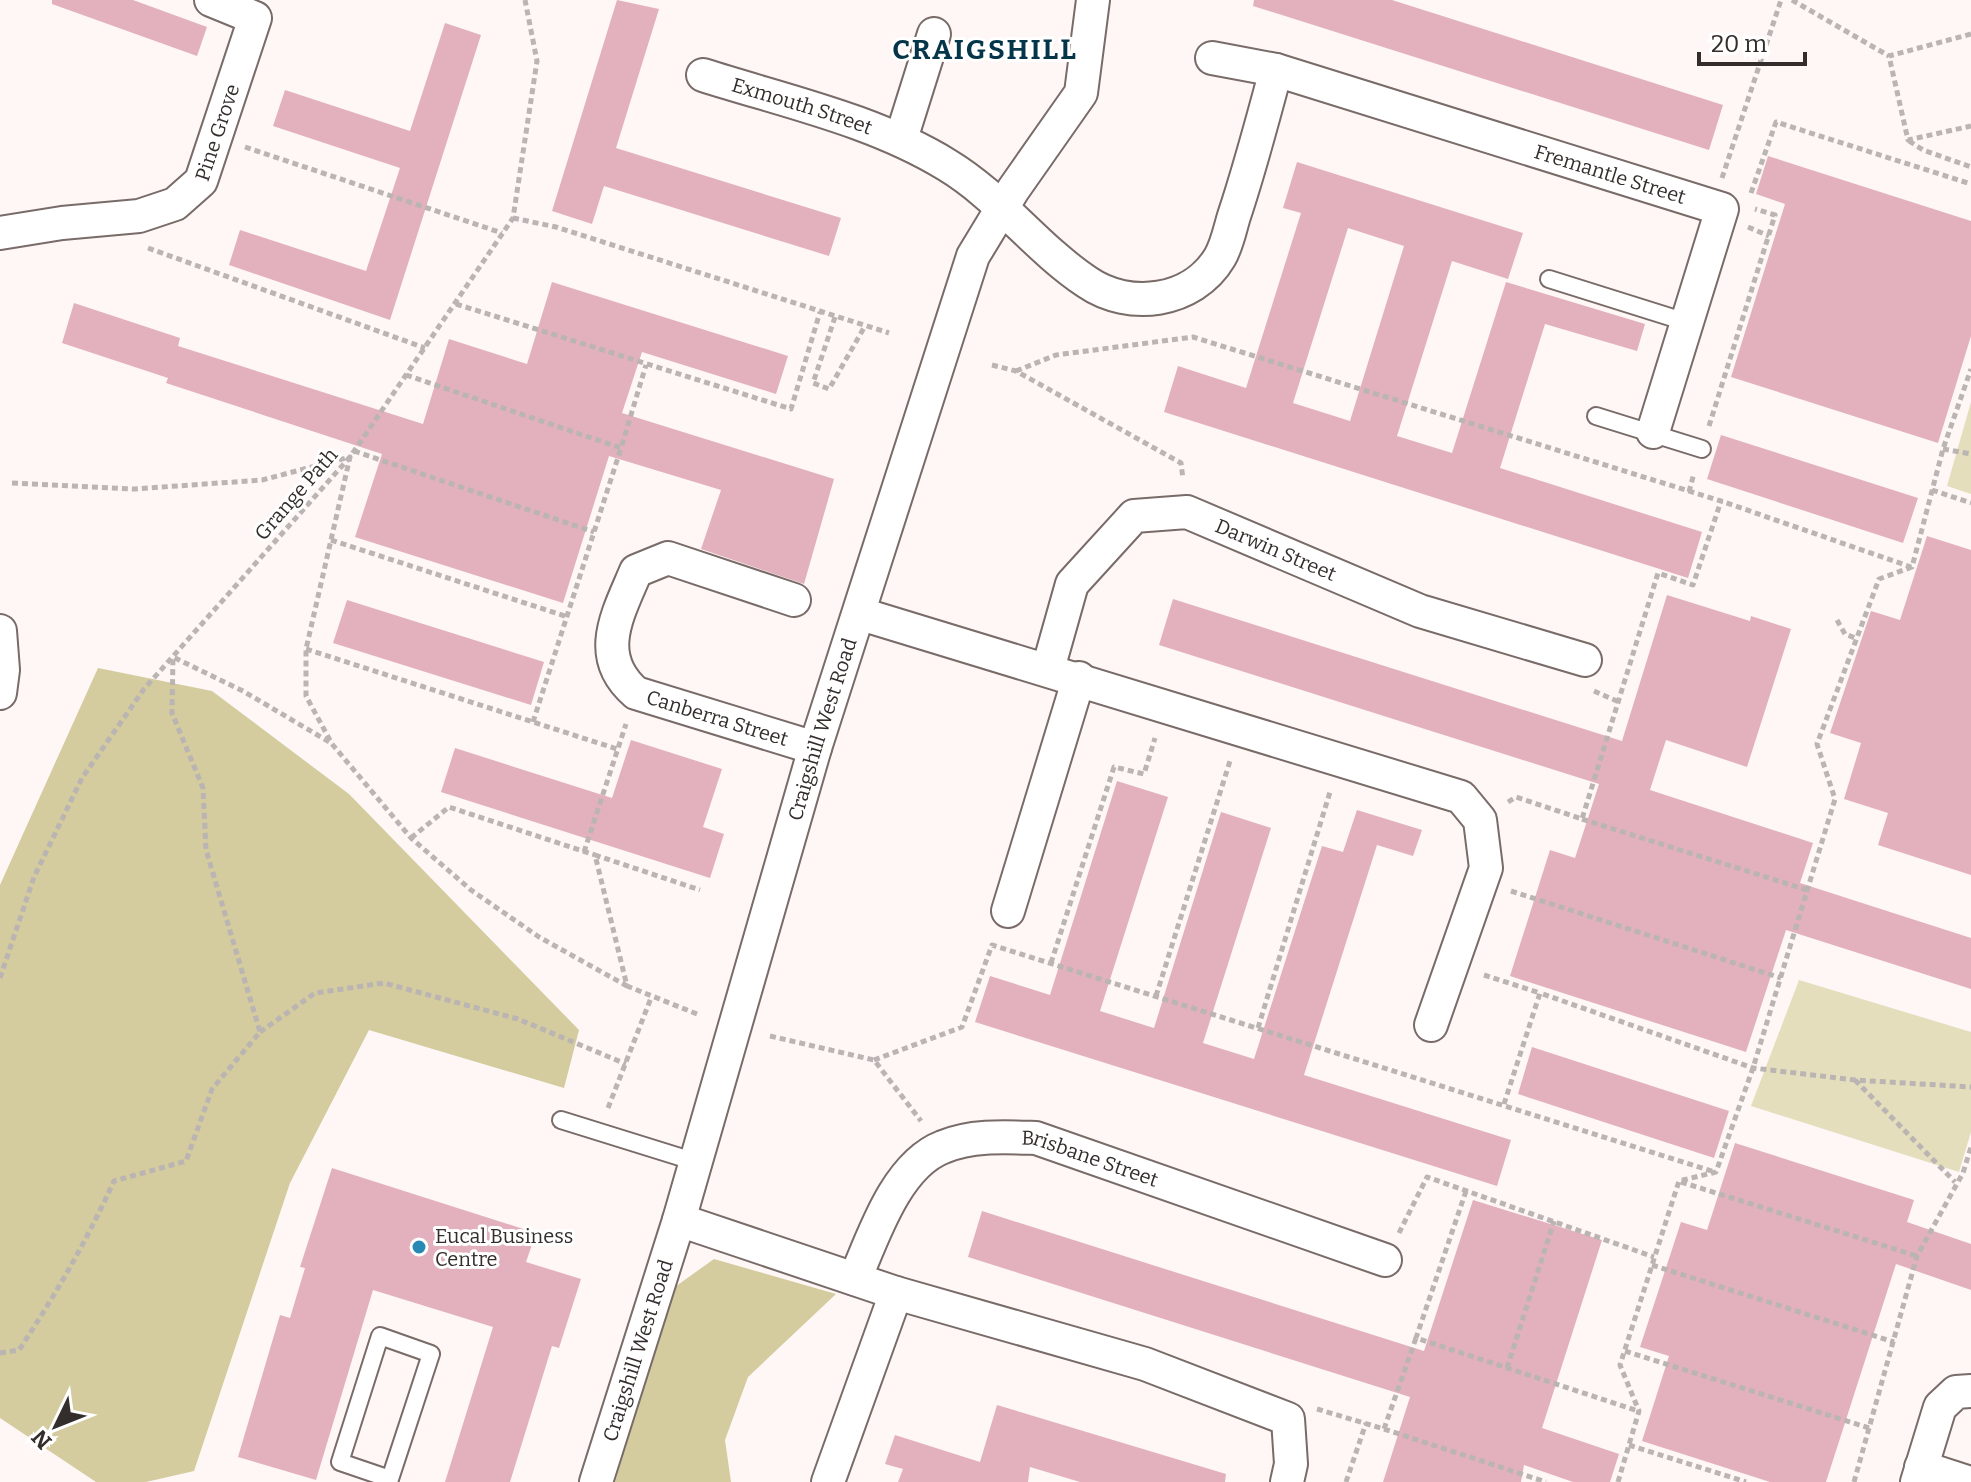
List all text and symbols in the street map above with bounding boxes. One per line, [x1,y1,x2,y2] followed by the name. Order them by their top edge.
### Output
[1699,16,1805,66] scale bar
[1711,30,1767,58] text: 20 m
[892,33,1078,66] district label: CRAIGSHILL
[729,73,876,140] street label: Exmouth Street
[190,81,244,184] street label: Pine Grove
[1531,139,1689,209] street label: Fremantle Street
[249,443,343,545] street label: Grange Path
[1212,513,1340,586] street label: Darwin Street
[783,635,862,823] street label: Craigshill West Road
[644,685,791,751] street label: Canberra Street
[1021,1126,1161,1192] street label: Brisbane Street
[435,1224,573,1271] place label: Eucal Business Centre
[410,1238,428,1256] marker: Eucal Business Centre
[598,1256,678,1445] street label: Craigshill West Road
[16,1386,96,1466] north arrow
[26,1424,57,1455] text: N

